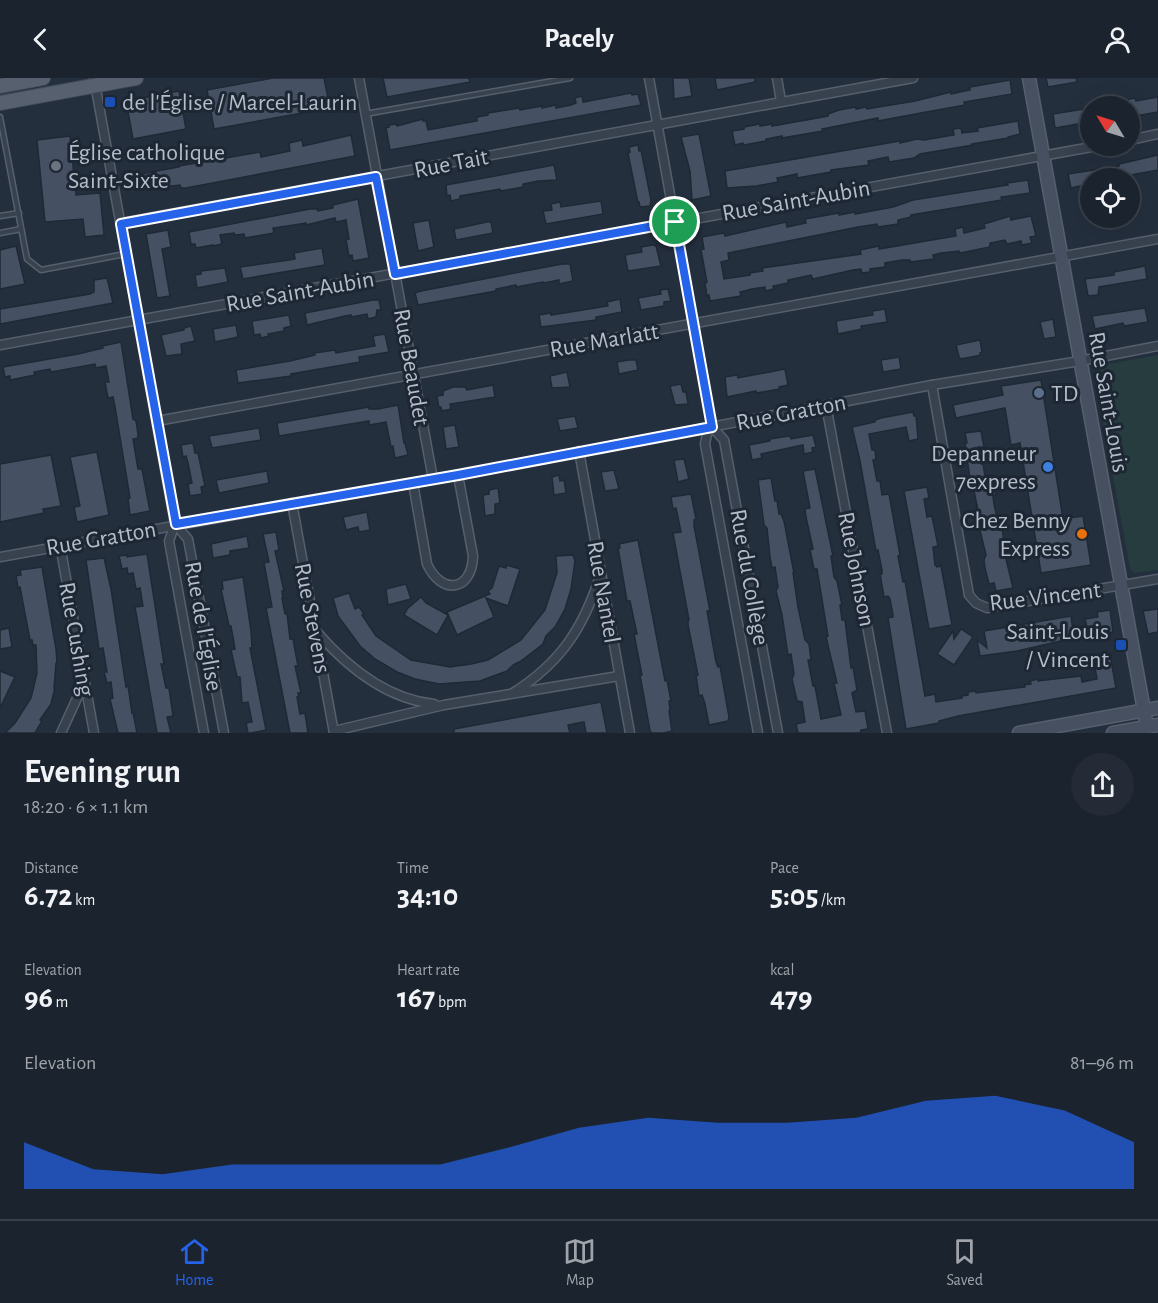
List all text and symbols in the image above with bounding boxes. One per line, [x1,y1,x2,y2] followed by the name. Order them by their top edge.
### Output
[24,23,57,56] icon: back
[1101,23,1134,56] icon: person
[544,25,614,52] text: Pacely
[122,89,357,115] place label: de l'Église / Marcel-Laurin
[103,95,117,109] marker: de l'Église / Marcel-Laurin
[1080,96,1140,156] north arrow
[1080,96,1140,228] map controls
[68,139,225,193] place label: Église catholique Saint-Sixte
[412,145,491,183] street label: Rue Tait
[49,159,63,173] marker: Église catholique Saint-Sixte
[1080,168,1140,228] button: locate
[720,176,872,226] street label: Rue Saint-Aubin
[649,196,700,247] pin
[658,205,691,238] icon: arrive
[224,267,376,317] street label: Rue Saint-Aubin
[389,307,433,428] street label: Rue Beaudet
[548,320,661,362] street label: Rue Marlatt
[1084,330,1132,474] street label: Rue Saint-Louis
[1051,382,1078,406] place label: TD
[1032,386,1046,400] marker: TD
[734,391,848,435] street label: Rue Gratton
[931,442,1036,494] place label: Depanneur 7express
[1041,460,1055,474] marker: Depanneur 7express
[725,507,773,647] street label: Rue du Collège
[962,509,1070,561] place label: Chez Benny Express
[833,510,879,629] street label: Rue Johnson
[44,517,158,560] street label: Rue Gratton
[1075,527,1089,541] marker: Chez Benny Express
[582,539,624,645] street label: Rue Nantel
[180,559,228,693] street label: Rue de l'Église
[290,561,334,675] street label: Rue Stevens
[988,578,1103,616] street label: Rue Vincent
[54,580,98,699] street label: Rue Cushing
[1007,620,1109,672] place label: Saint-Louis / Vincent
[1114,638,1128,652] marker: Saint-Louis / Vincent
[1071,753,1134,816] button: share
[24,756,181,789] text: Evening run
[24,797,148,817] text: 18:20 · 6 × 1.1 km
[24,860,78,876] text: Distance
[397,860,429,876] text: Time
[770,860,799,876] text: Pace
[24,881,72,911] text: 6.72
[397,881,458,911] text: 34:10
[770,881,818,911] text: 5:05
[72,892,95,908] text: km
[818,892,846,908] text: /km
[24,962,82,978] text: Elevation
[397,962,460,978] text: Heart rate
[770,962,794,978] text: kcal
[24,983,53,1013] text: 96
[397,983,435,1013] text: 167
[770,983,813,1013] text: 479
[53,994,68,1010] text: m
[435,994,467,1010] text: bpm
[24,1053,96,1073] text: Elevation
[1070,1053,1134,1073] text: 81–96 m
[175,1235,213,1290] tab: Home
[563,1235,596,1290] tab: Map
[946,1235,983,1290] tab: Saved

